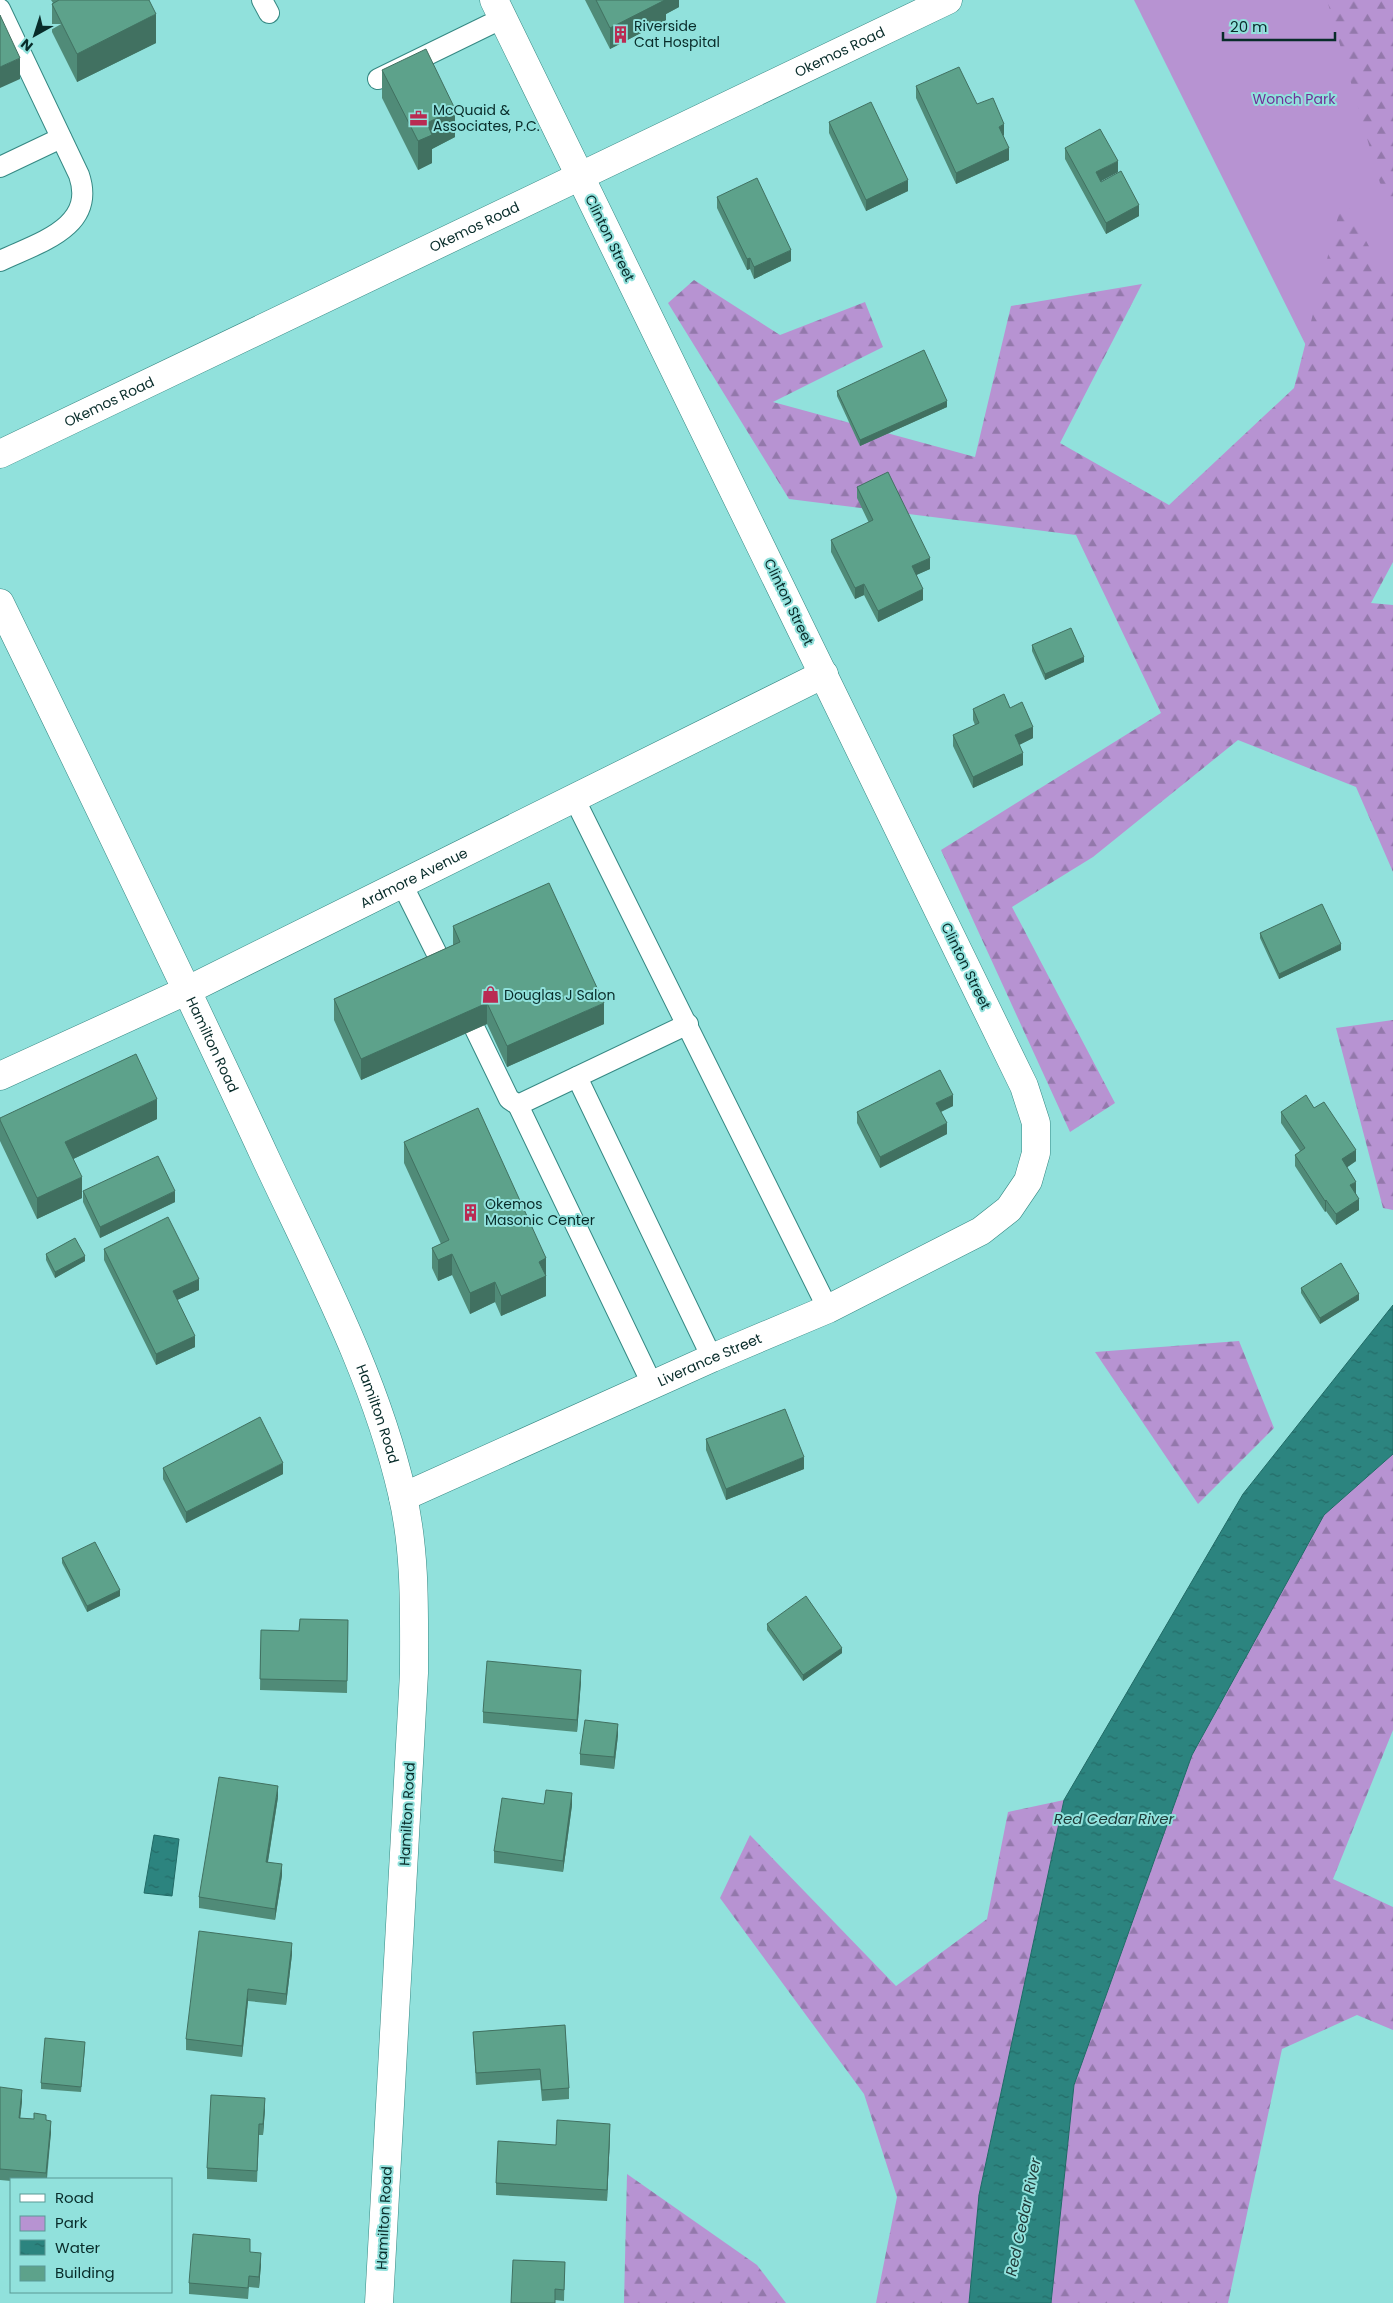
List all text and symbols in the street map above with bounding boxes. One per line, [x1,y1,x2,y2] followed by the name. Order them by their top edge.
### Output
[10,10,60,60] north arrow
[1223,10,1336,42] scale bar
[634,16,720,52] place label: Riverside Cat Hospital
[1230,16,1268,37] text: 20 m
[791,22,888,82] street label: Okemos Road
[610,24,630,44] building icon: Riverside Cat Hospital
[16,34,37,56] text: N
[1253,89,1336,109] park label: Wonch Park
[433,100,540,136] place label: McQuaid & Associates, P.C.
[409,108,429,128] office icon: McQuaid & Associates, P.C.
[580,191,640,285] street label: Clinton Street
[426,197,523,257] street label: Okemos Road
[61,372,158,432] street label: Okemos Road
[759,555,819,649] street label: Clinton Street
[357,842,471,913] street label: Ardmore Avenue
[936,919,996,1013] street label: Clinton Street
[480,985,500,1005] shop icon: Douglas J Salon
[504,985,615,1005] place label: Douglas J Salon
[181,993,244,1096] street label: Hamilton Road
[485,1194,595,1230] place label: Okemos Masonic Center
[461,1202,481,1222] building icon: Okemos Masonic Center
[654,1328,765,1391] street label: Liverance Street
[351,1361,404,1466] street label: Hamilton Road
[394,1762,420,1866] street label: Hamilton Road
[1054,1808,1175,1829] water label: Red Cedar River
[1000,2156,1046,2278] water label: Red Cedar River
[371,2166,397,2270] street label: Hamilton Road
[10,2178,172,2293] legend
[55,2187,94,2208] text: Road
[55,2212,87,2233] text: Park
[55,2237,101,2258] text: Water
[55,2262,115,2283] text: Building

